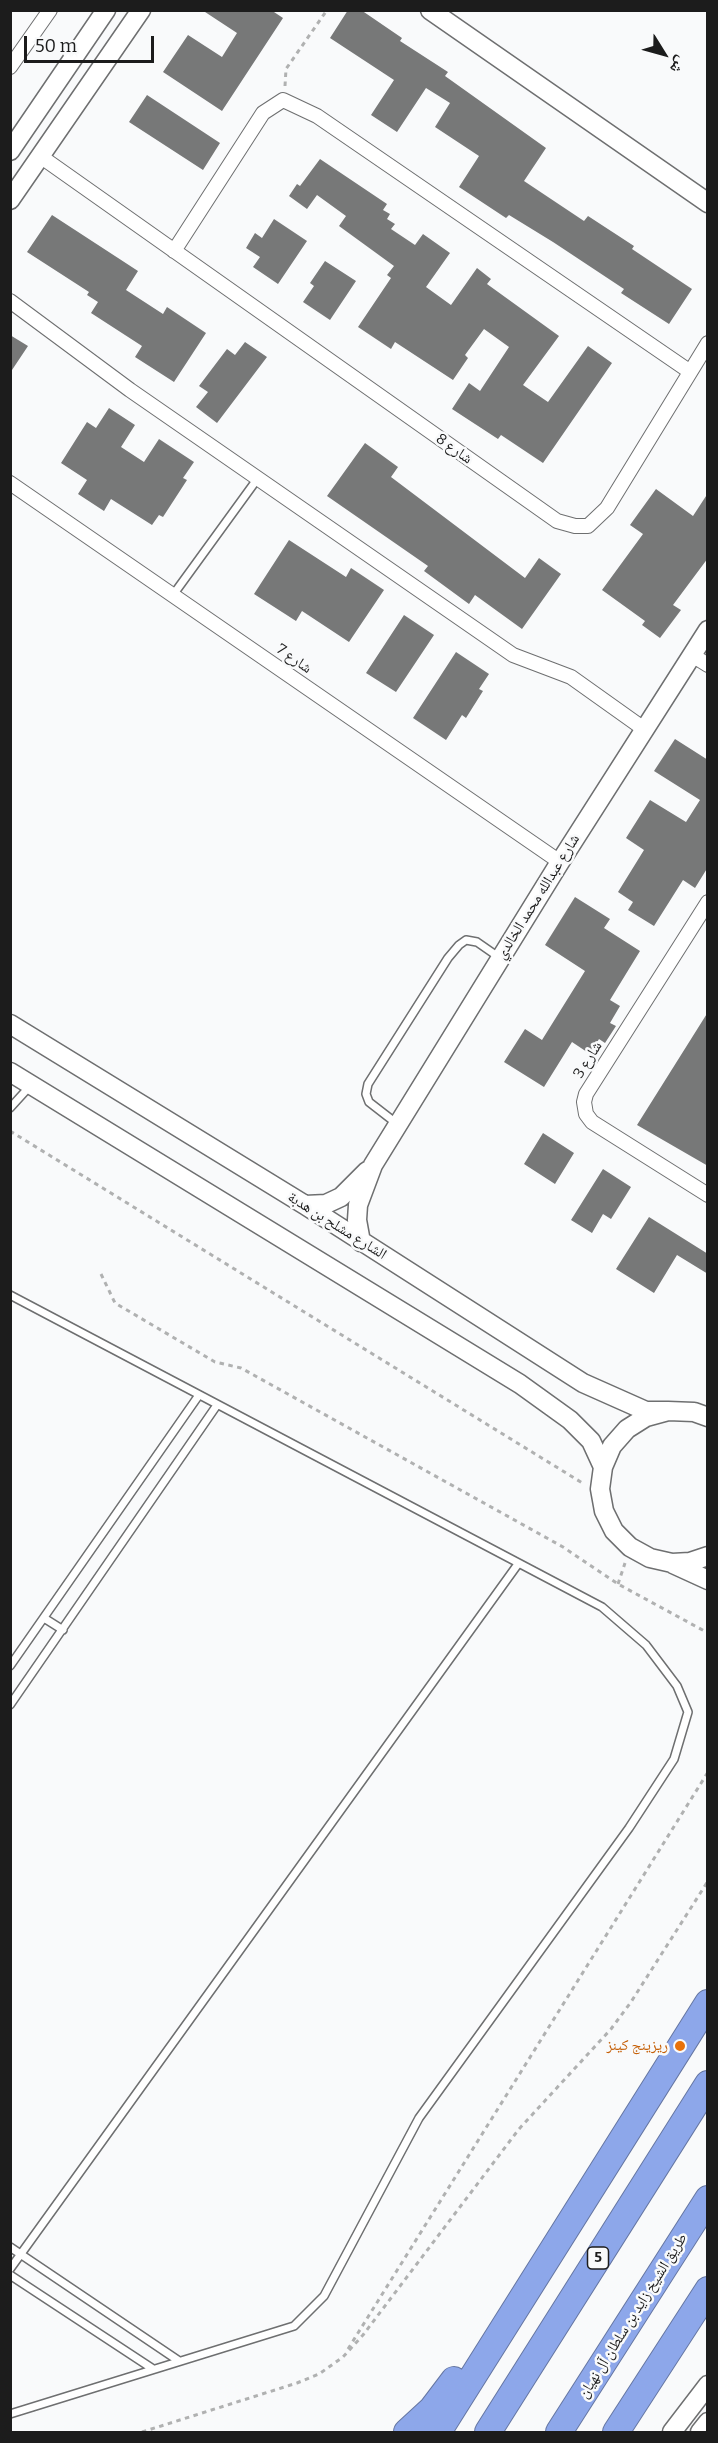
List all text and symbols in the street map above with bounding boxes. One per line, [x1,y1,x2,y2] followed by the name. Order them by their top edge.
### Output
[27,24,158,62] scale bar
[634,24,694,84] north arrow
[35,35,77,57] text: 50 m
[666,53,691,78] text: ش
[432,430,476,468] street label: شارع 8
[273,640,315,678] street label: شارع 7
[492,831,584,963] street label: شارع عبدالله محمد الخالدي
[570,1038,606,1082] street label: شارع 3
[284,1188,390,1264] street label: الشارع مشلح بن هدبة
[606,2037,668,2055] place label: ريزينج كينز
[673,2039,687,2053] marker: ريزينج كينز
[575,2230,691,2402] street label: طريق الشيخ زايد بن سلطان آل نهيان
[588,2247,608,2269] road number: 5

